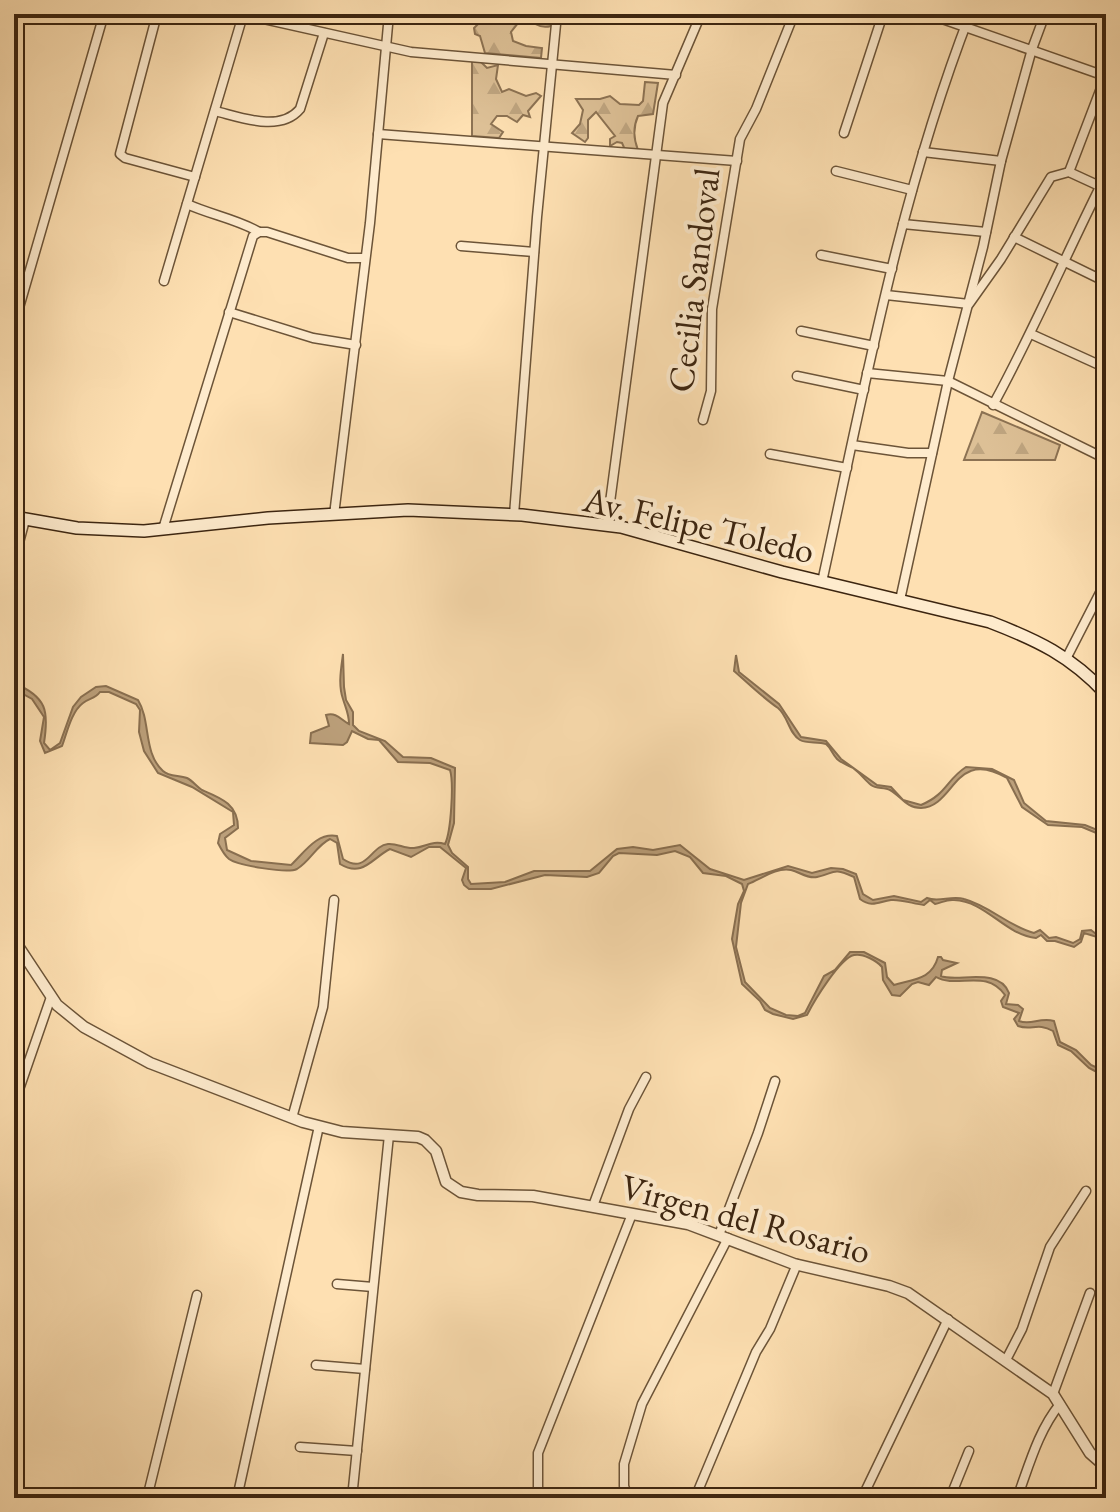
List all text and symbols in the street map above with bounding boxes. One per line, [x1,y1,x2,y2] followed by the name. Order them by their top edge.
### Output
[656,165,731,395] street label: Cecilia Sandoval
[578,475,819,574] street label: Av. Felipe Toledo
[616,1163,876,1274] street label: Virgen del Rosario

